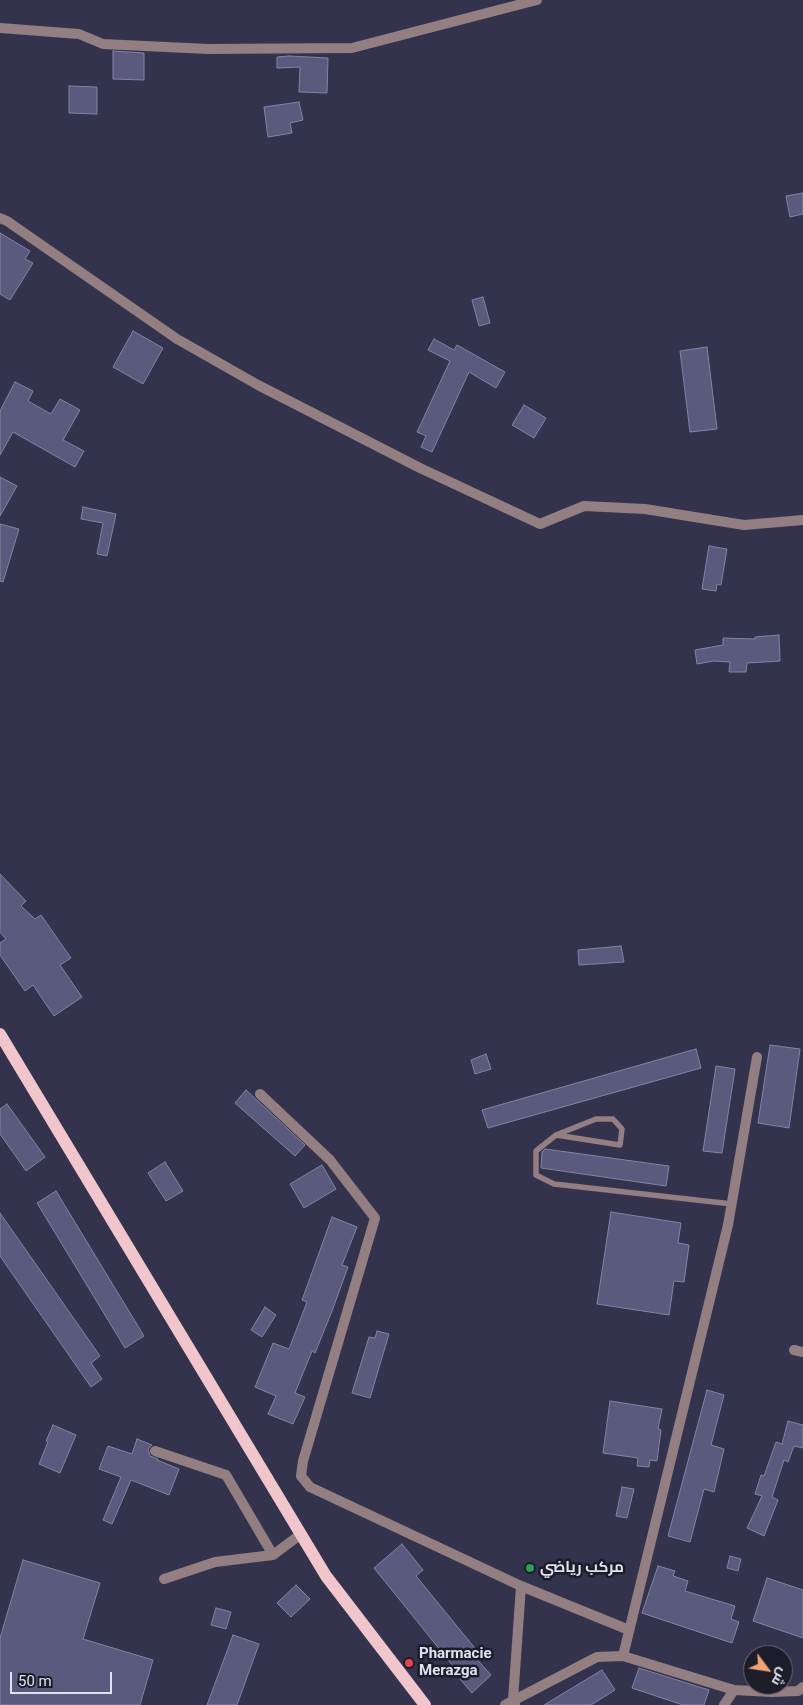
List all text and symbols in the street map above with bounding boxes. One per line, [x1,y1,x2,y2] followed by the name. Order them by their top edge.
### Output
[540,1559,624,1577] place label: مركب رياضي
[524,1562,536,1574] marker: مركب رياضي
[419,1645,491,1680] place label: Pharmacie Merazga
[743,1645,793,1695] north arrow
[403,1657,415,1669] marker: Pharmacie Merazga
[12,1662,115,1694] scale bar
[769,1665,791,1689] text: ش
[18,1672,52,1690] text: 50 m

